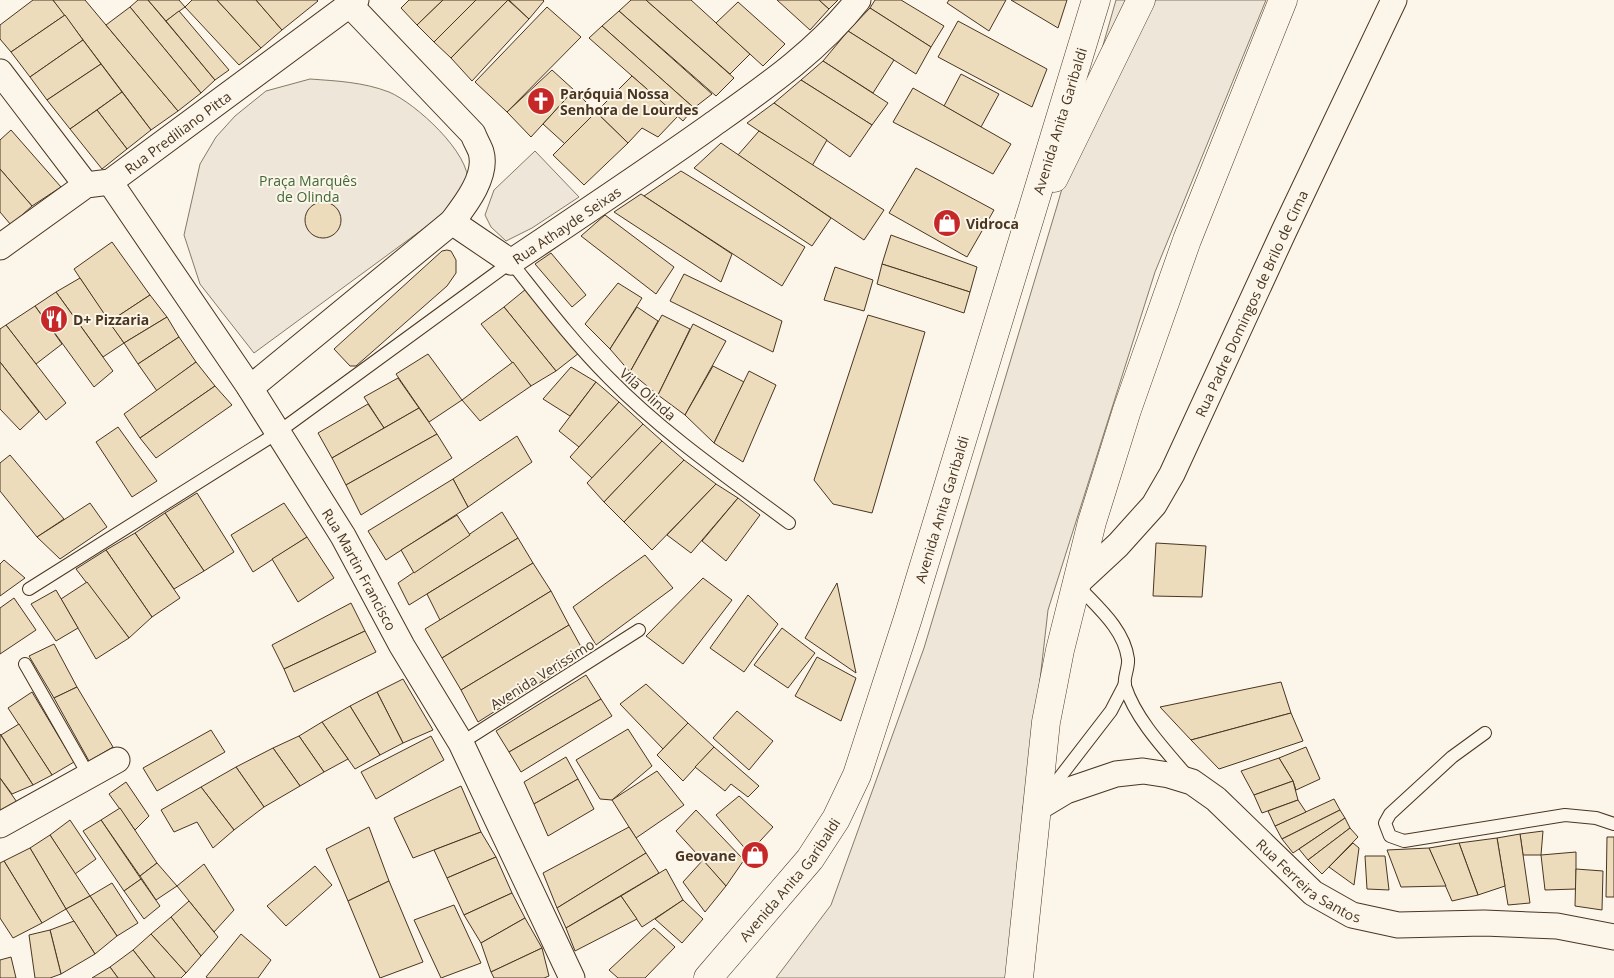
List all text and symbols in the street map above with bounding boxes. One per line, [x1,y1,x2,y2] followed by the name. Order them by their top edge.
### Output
[1028,45,1091,197] street label: Avenida Anita Garibaldi
[560,84,699,119] place label: Paróquia Nossa Senhora de Lourdes
[120,86,235,178] street label: Rua Prediliano Pitta
[526,86,556,116] church icon: Paróquia Nossa Senhora de Lourdes
[259,171,357,206] park label: Praça Marquês de Olinda
[508,181,625,268] street label: Rua Athayde Seixas
[1190,187,1312,420] street label: Rua Padre Domingos de Brilo de Cima
[932,208,962,238] shop icon: Vidroca
[966,214,1019,233] place label: Vidroca
[39,304,69,334] restaurant icon: D+ Pizzaria
[73,310,149,329] place label: D+ Pizzaria
[616,364,680,424] street label: Vila Olinda
[910,433,972,585] street label: Avenida Anita Garibaldi
[318,504,401,634] street label: Rua Martin Francisco
[486,634,598,714] street label: Avenida Verissimo
[734,814,844,945] street label: Avenida Anita Garibaldi
[1253,834,1363,926] street label: Rua Ferreira Santos
[740,840,770,870] shop icon: Geovane
[675,846,736,865] place label: Geovane

